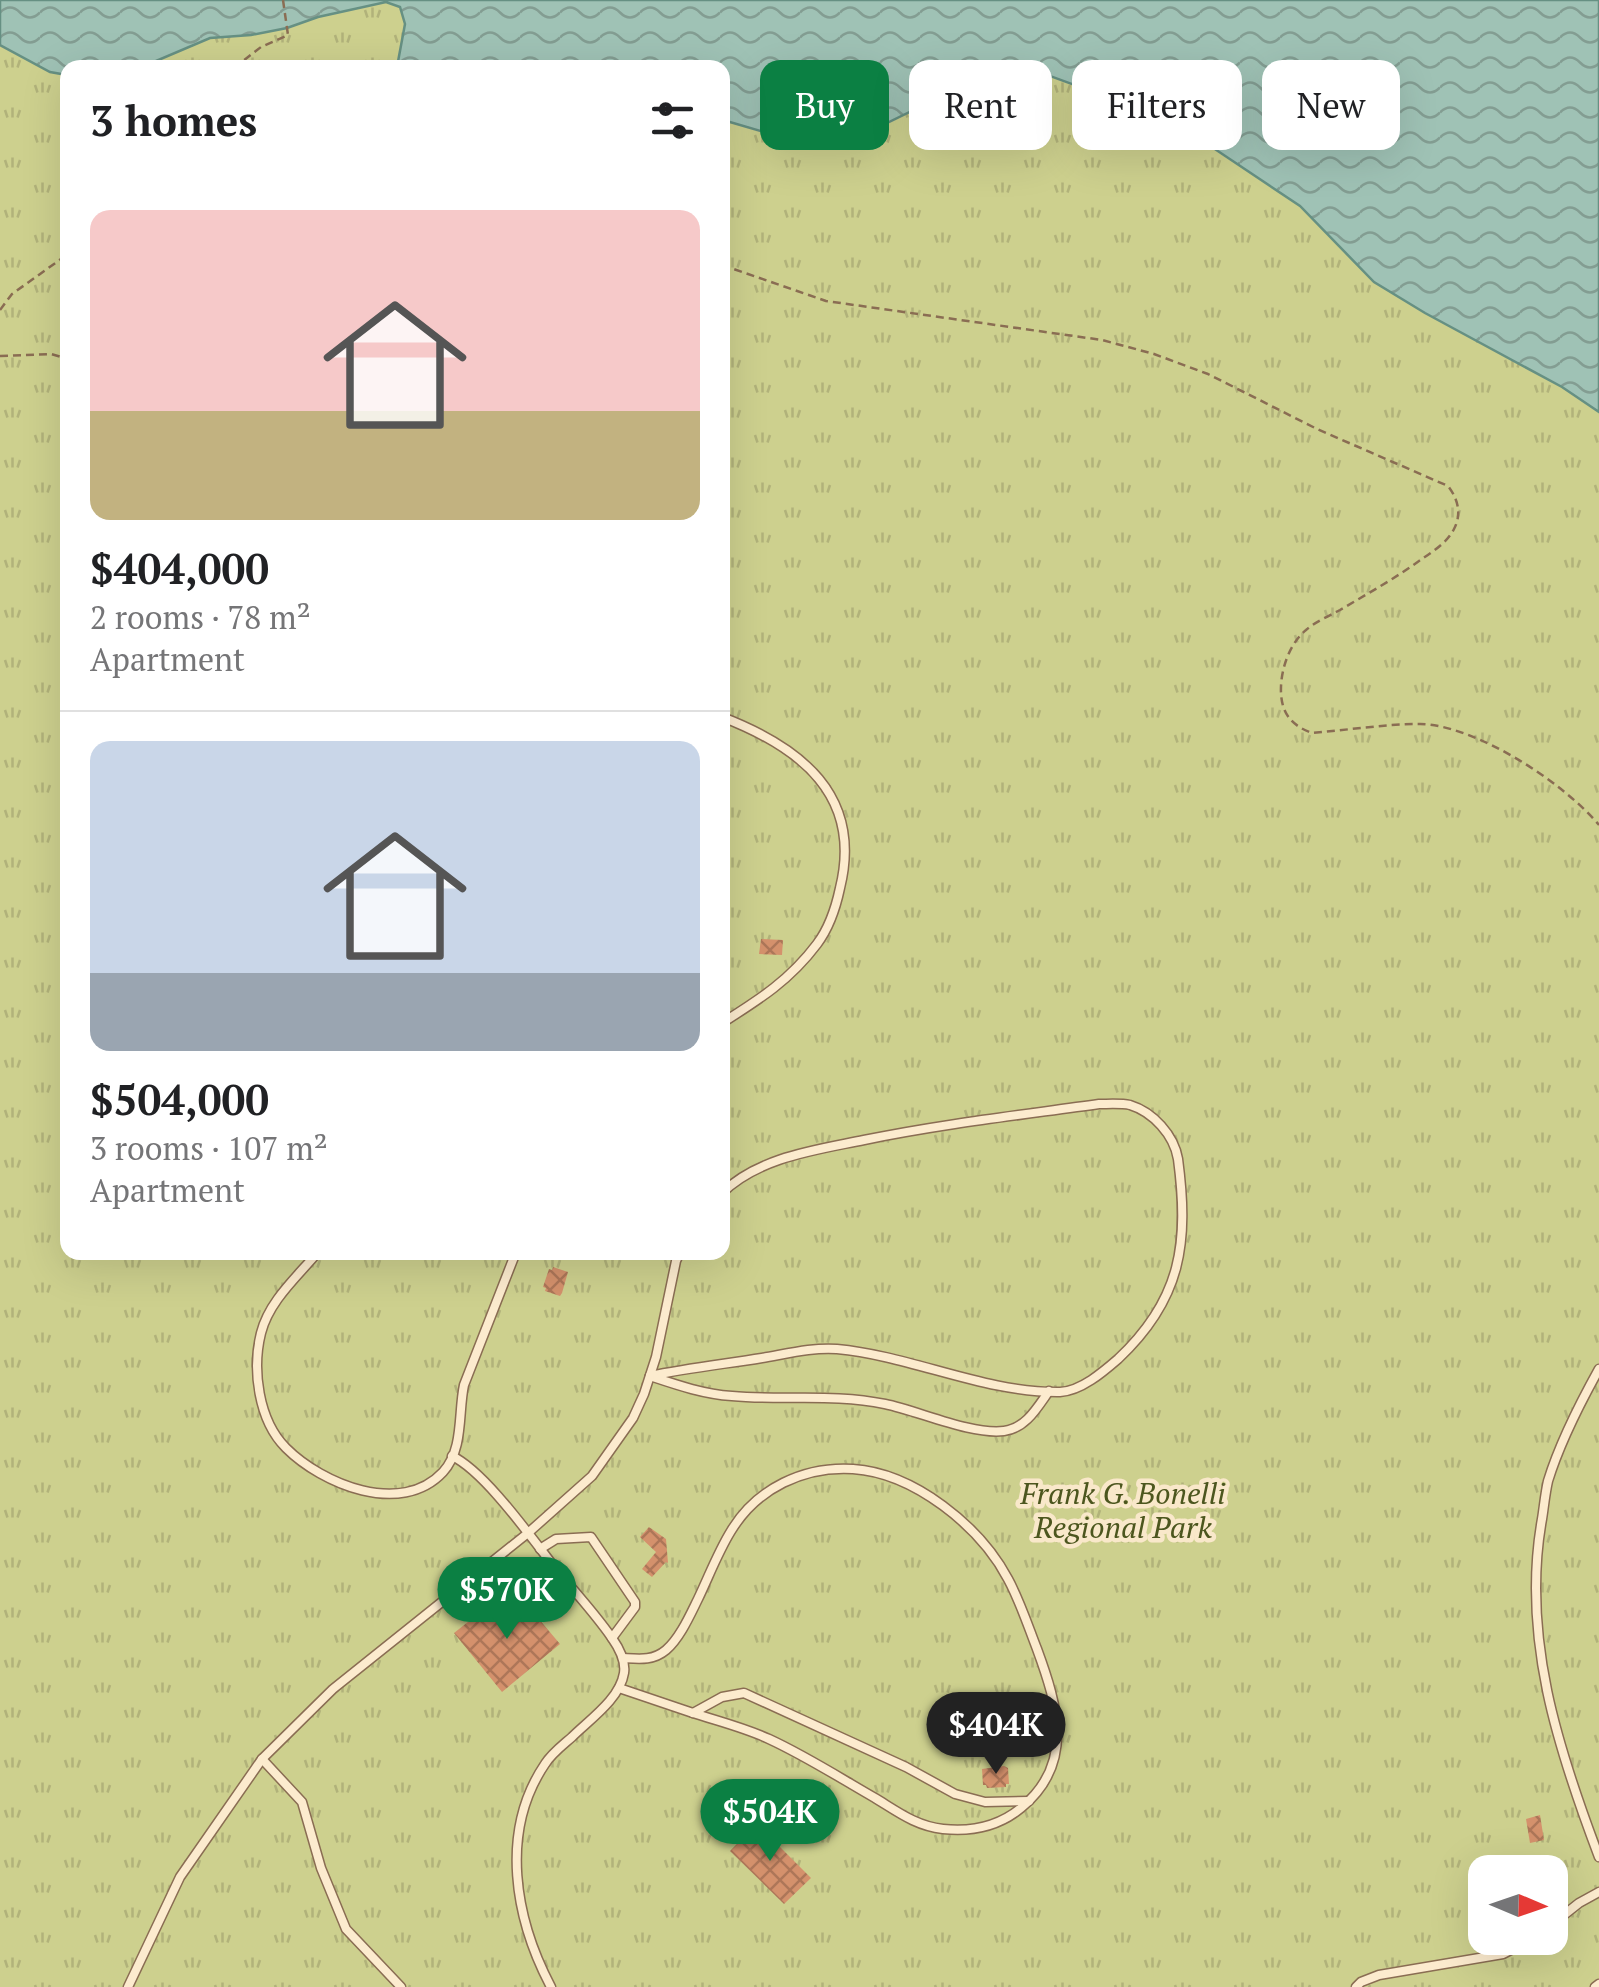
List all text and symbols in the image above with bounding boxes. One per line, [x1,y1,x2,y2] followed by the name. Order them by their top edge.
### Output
[760,60,889,150] chip: Buy
[909,60,1052,150] chip: Rent
[1072,60,1242,150] chip: Filters
[1262,60,1400,150] chip: New
[90,92,257,148] text: 3 homes
[645,93,700,148] icon: filters
[305,275,485,455] icon: home
[90,540,269,596] text: $404,000
[90,596,311,638] text: 2 rooms · 78 m²
[90,638,245,680] text: Apartment
[305,806,485,986] icon: home
[90,1071,269,1127] text: $504,000
[90,1127,328,1169] text: 3 rooms · 107 m²
[90,1169,245,1211] text: Apartment
[1019,1473,1226,1547] park label: Frank G. Bonelli Regional Park
[437,1557,577,1642] pin: $570K
[459,1568,555,1610] text: $570K
[926,1692,1066,1777] pin: $404K
[948,1703,1044,1745] text: $404K
[700,1779,840,1864] pin: $504K
[722,1790,818,1832] text: $504K
[1468,1855,1568,1955] north arrow
[1468,1855,1568,1955] map controls

